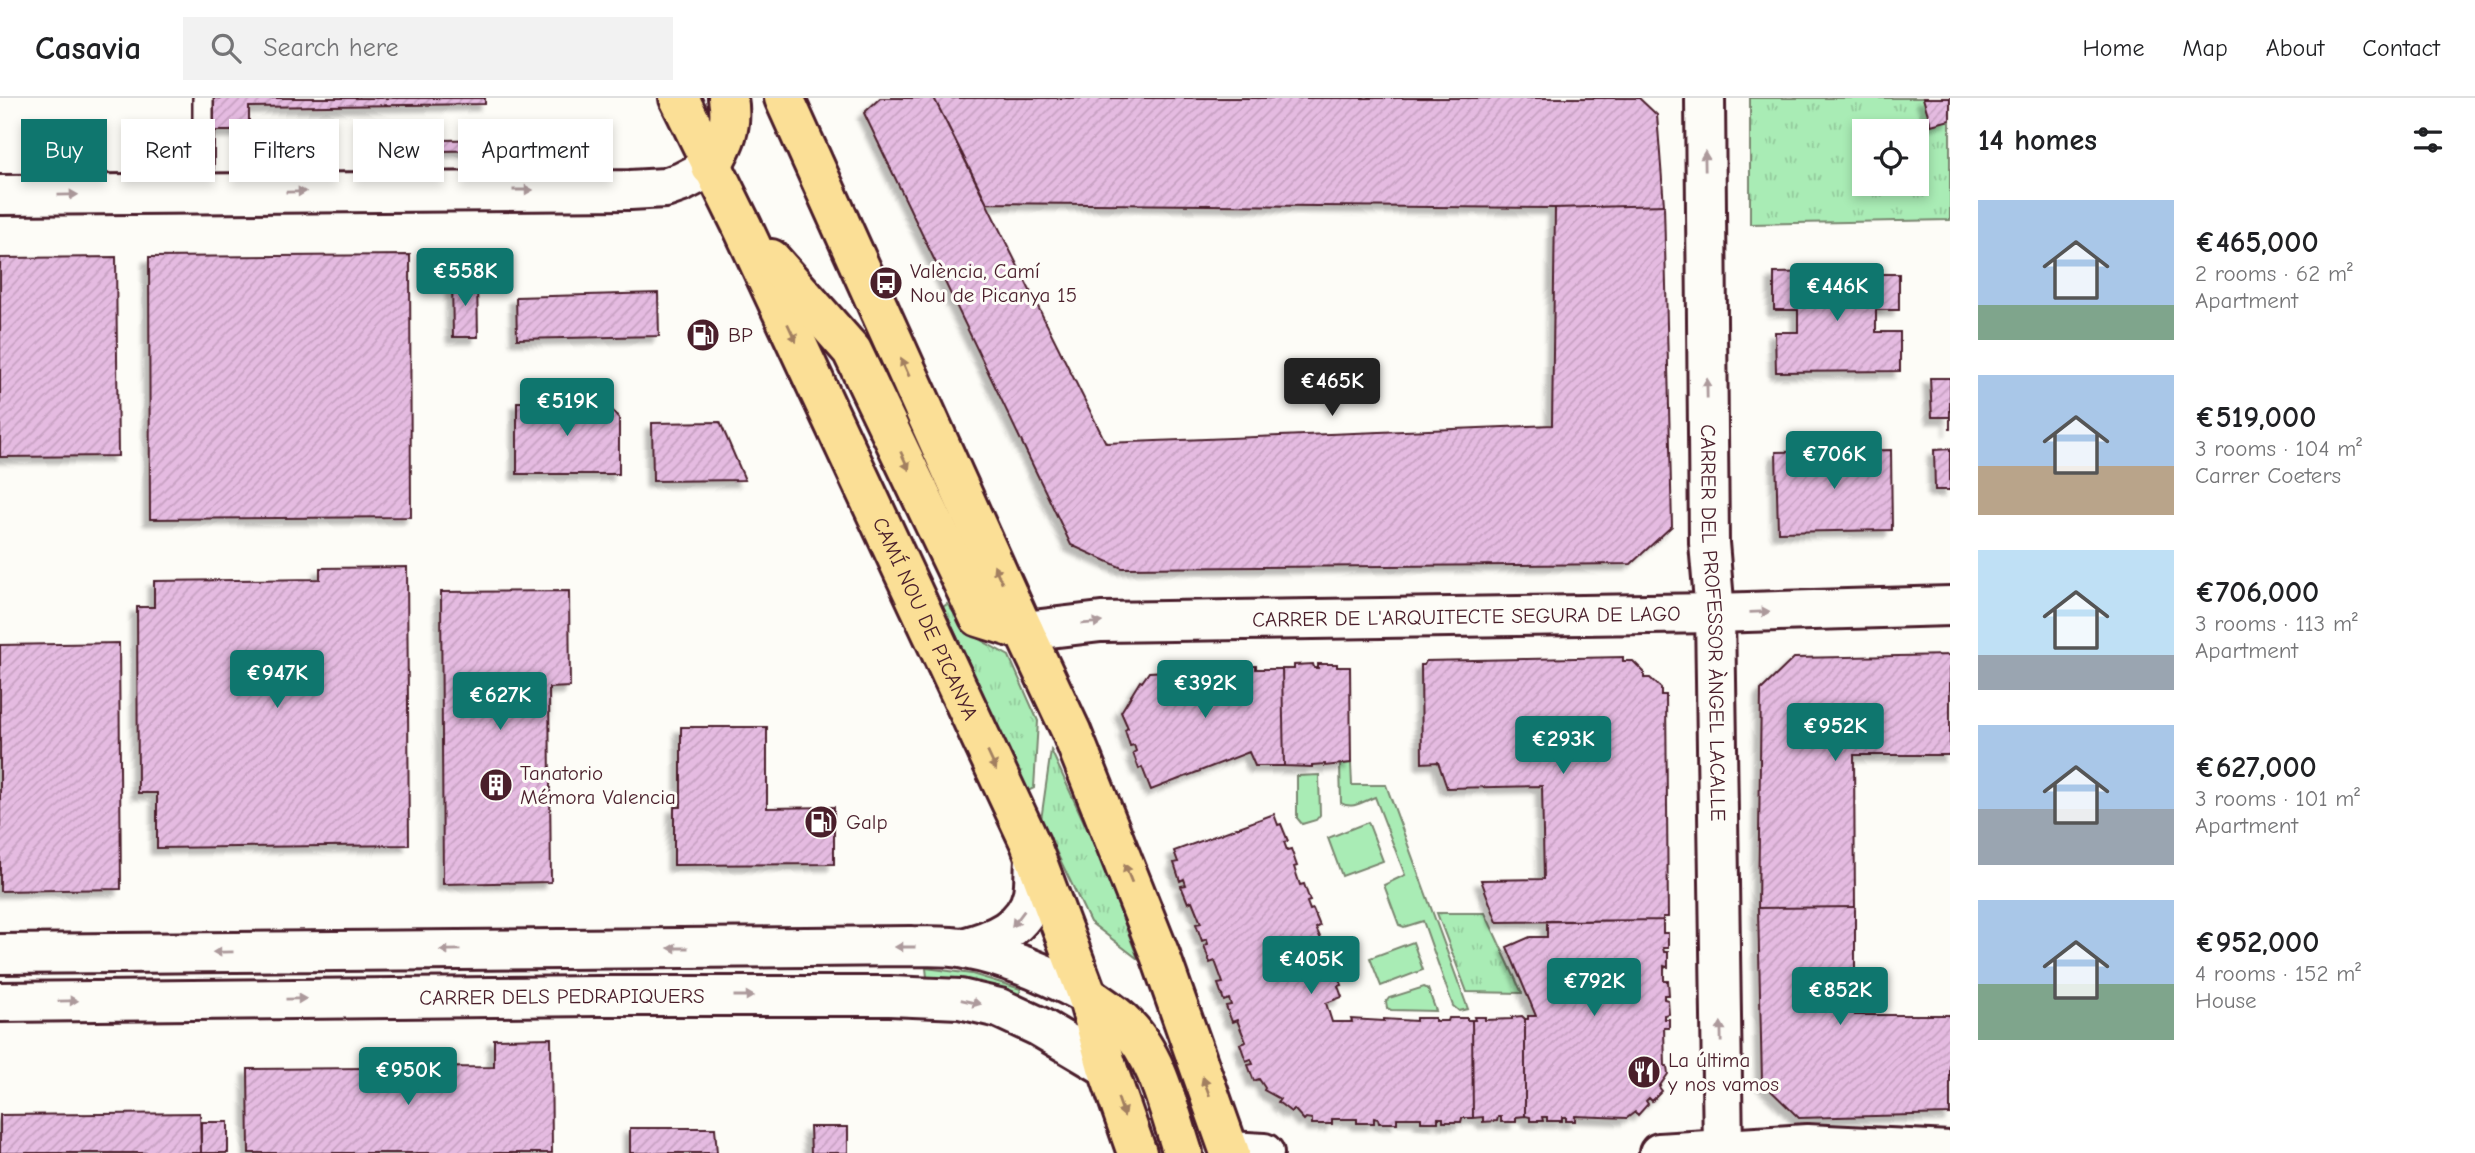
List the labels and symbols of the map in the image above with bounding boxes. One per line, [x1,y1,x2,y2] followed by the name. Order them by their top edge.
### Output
[1699,150,1711,172] one-way arrow
[512,184,534,196] one-way arrow
[285,186,307,198] one-way arrow
[57,189,79,200] one-way arrow
[416,248,514,308] pin: €558K
[910,259,1077,307] place label: València, Camí Nou de Picanya 15
[867,264,905,302] bus stop icon: València, Camí Nou de Picanya 15
[1788,264,1886,323] pin: €446K
[684,316,722,354] fuel station icon: BP
[728,323,753,347] place label: BP
[786,323,797,343] one-way arrow
[899,357,911,377] one-way arrow
[1283,358,1381,418] pin: €465K
[1701,377,1713,399] one-way arrow
[518,378,616,438] pin: €519K
[1696,424,1730,822] street label: CARRER DEL PROFESSOR ÀNGEL LACALLE
[1785,432,1883,491] pin: €706K
[899,451,911,471] one-way arrow
[868,514,983,724] street label: CAMÍ NOU DE PICANYA
[992,564,1003,585] one-way arrow
[1252,602,1681,632] street label: CARRER DE L'ARQUITECTE SEGURA DE LAGO
[1749,606,1771,617] one-way arrow
[1081,617,1103,628] one-way arrow
[228,650,326,710] pin: €947K
[1156,660,1254,720] pin: €392K
[451,672,549,732] pin: €627K
[1786,704,1884,763] pin: €952K
[1514,716,1612,776] pin: €293K
[987,750,998,771] one-way arrow
[520,761,676,809] place label: Tanatorio Mémora Valencia
[477,766,515,804] building icon: Tanatorio Mémora Valencia
[802,803,840,841] fuel station icon: Galp
[846,810,888,834] place label: Galp
[1122,862,1133,883] one-way arrow
[1011,910,1026,928] one-way arrow
[1262,936,1360,996] pin: €405K
[894,941,916,952] one-way arrow
[666,942,688,954] one-way arrow
[439,944,461,956] one-way arrow
[211,947,233,958] one-way arrow
[1545,958,1643,1018] pin: €792K
[1791,968,1889,1027] pin: €852K
[419,984,705,1010] street label: CARRER DELS PEDRAPIQUERS
[733,990,755,1002] one-way arrow
[285,993,307,1005] one-way arrow
[57,996,79,1007] one-way arrow
[960,997,982,1008] one-way arrow
[1715,1021,1727,1043] one-way arrow
[359,1048,457,1107] pin: €950K
[1667,1048,1779,1096] place label: La última y nos vamos
[1625,1053,1663,1091] restaurant icon: La última y nos vamos
[1200,1076,1211,1097] one-way arrow
[1116,1097,1127,1118] one-way arrow

